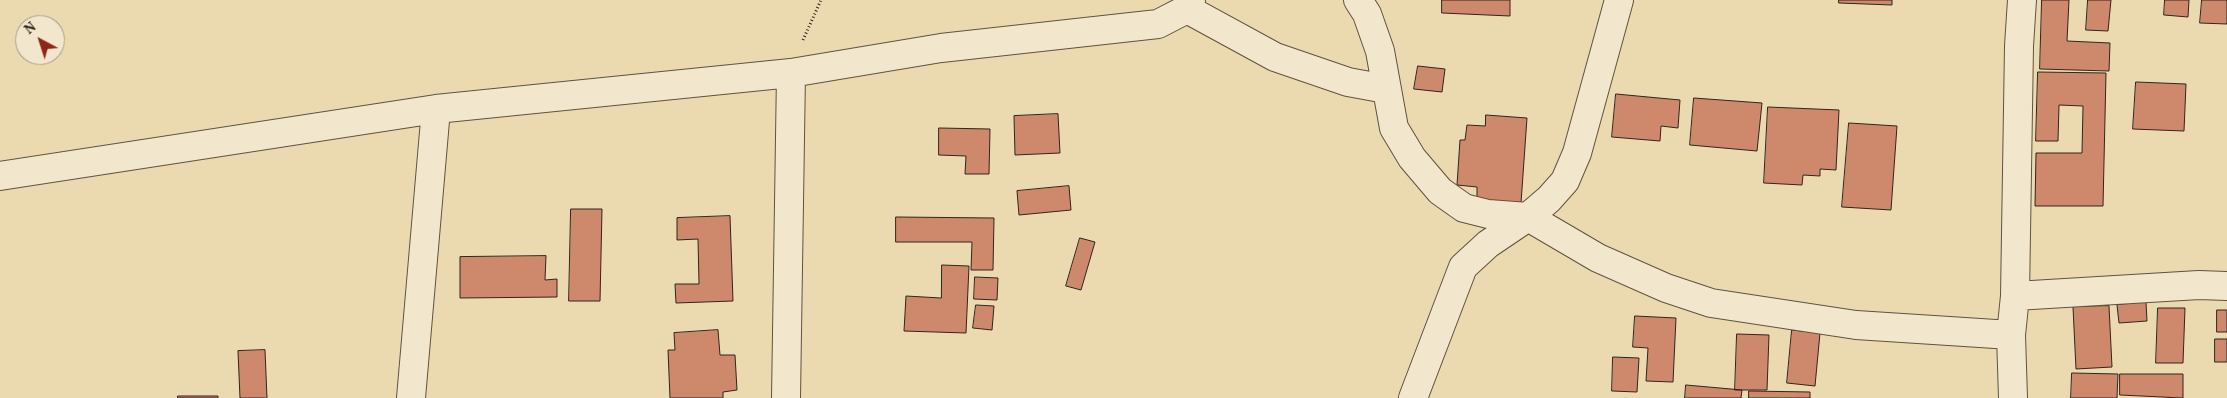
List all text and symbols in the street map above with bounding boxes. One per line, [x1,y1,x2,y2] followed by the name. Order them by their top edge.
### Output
[15,15,65,65] north arrow
[21,18,41,39] text: N

